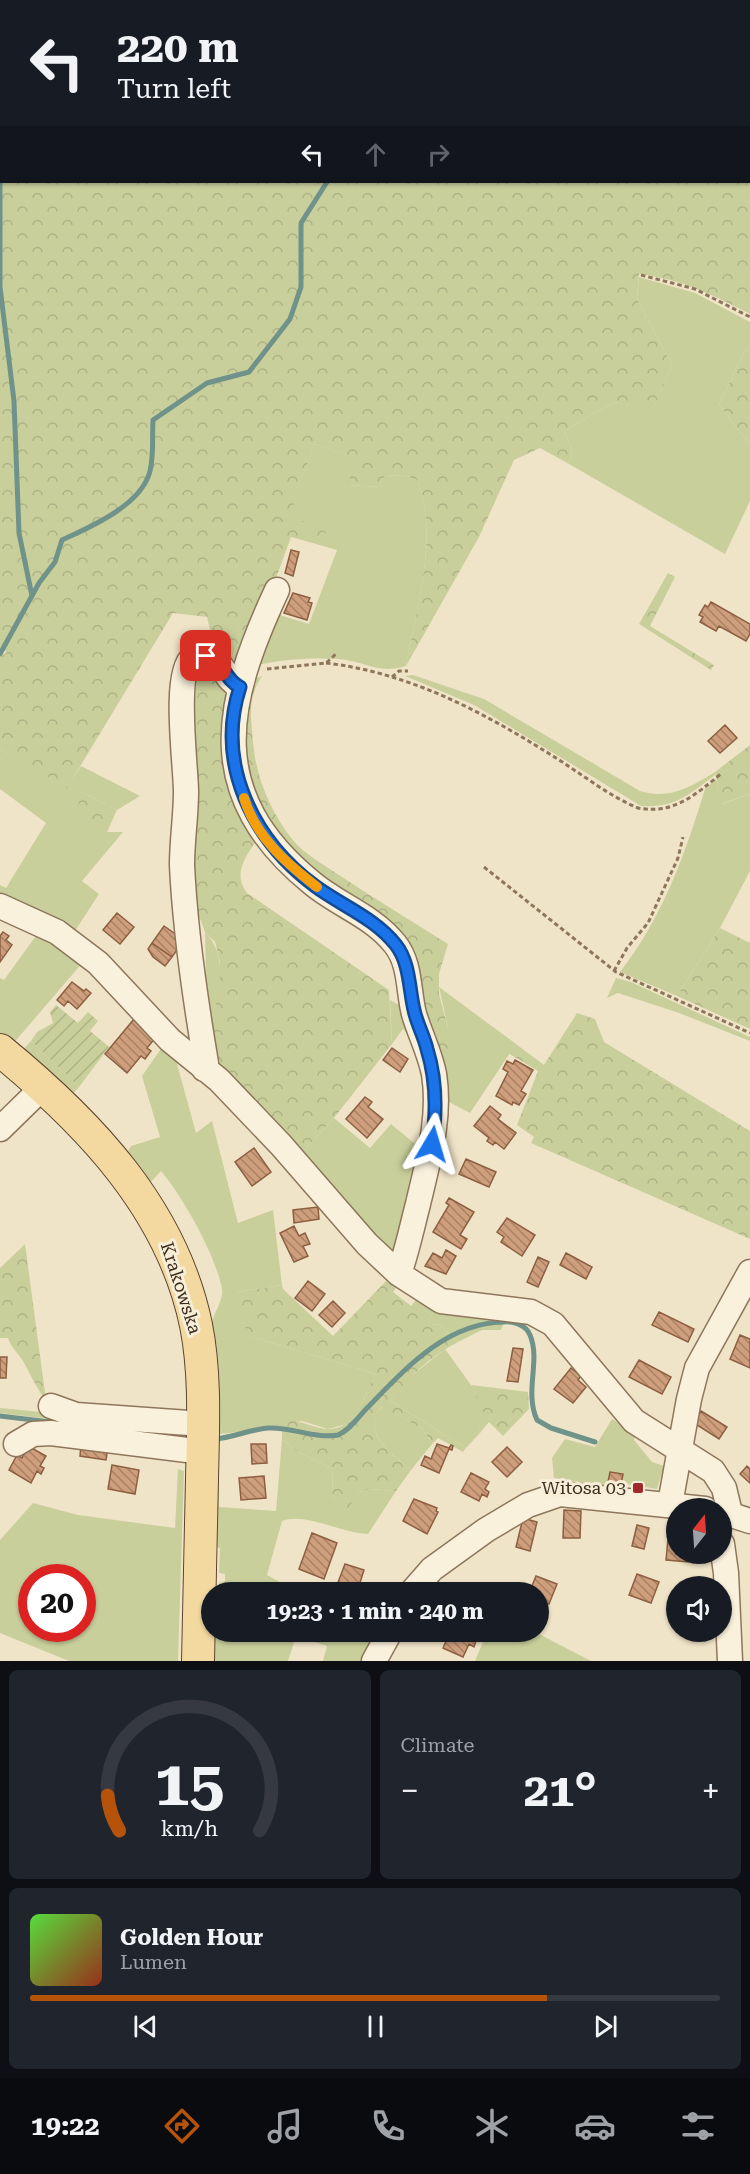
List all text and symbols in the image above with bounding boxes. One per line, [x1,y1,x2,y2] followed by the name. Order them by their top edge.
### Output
[117,23,239,72] text: 220 m
[18,24,96,102] icon: left
[117,73,231,105] text: Turn left
[296,138,329,171] icon: left
[359,138,392,171] icon: ahead
[422,138,455,171] icon: right
[180,630,231,681] pin
[189,639,222,672] icon: arrive
[400,1112,464,1176] position arrow
[157,1239,206,1337] street label: Krakowska
[542,1477,626,1498] place label: Witosa 03
[631,1481,645,1495] marker: Witosa 03
[666,1498,732,1564] north arrow
[666,1498,732,1642] map controls
[18,1564,96,1642] speed limit sign: 20
[666,1576,732,1642] button: sound
[266,1599,484,1624] text: 19:23 · 1 min · 240 m
[401,1733,475,1757] text: Climate
[155,1747,225,1820] text: 15
[524,1764,597,1817] text: 21°
[401,1771,419,1810] text: −
[702,1771,720,1810] text: +
[161,1817,219,1842] text: km/h
[120,1925,263,1950] text: Golden Hour
[120,1950,187,1974] text: Lumen
[129,2010,162,2043] icon: previous
[359,2010,392,2043] icon: pause
[589,2010,622,2043] icon: next
[161,2105,203,2147] icon: directions
[264,2105,306,2147] icon: music
[367,2105,409,2147] icon: phone
[471,2105,513,2147] icon: climate
[574,2105,616,2147] icon: car
[677,2105,719,2147] icon: filters
[31,2110,100,2142] text: 19:22

